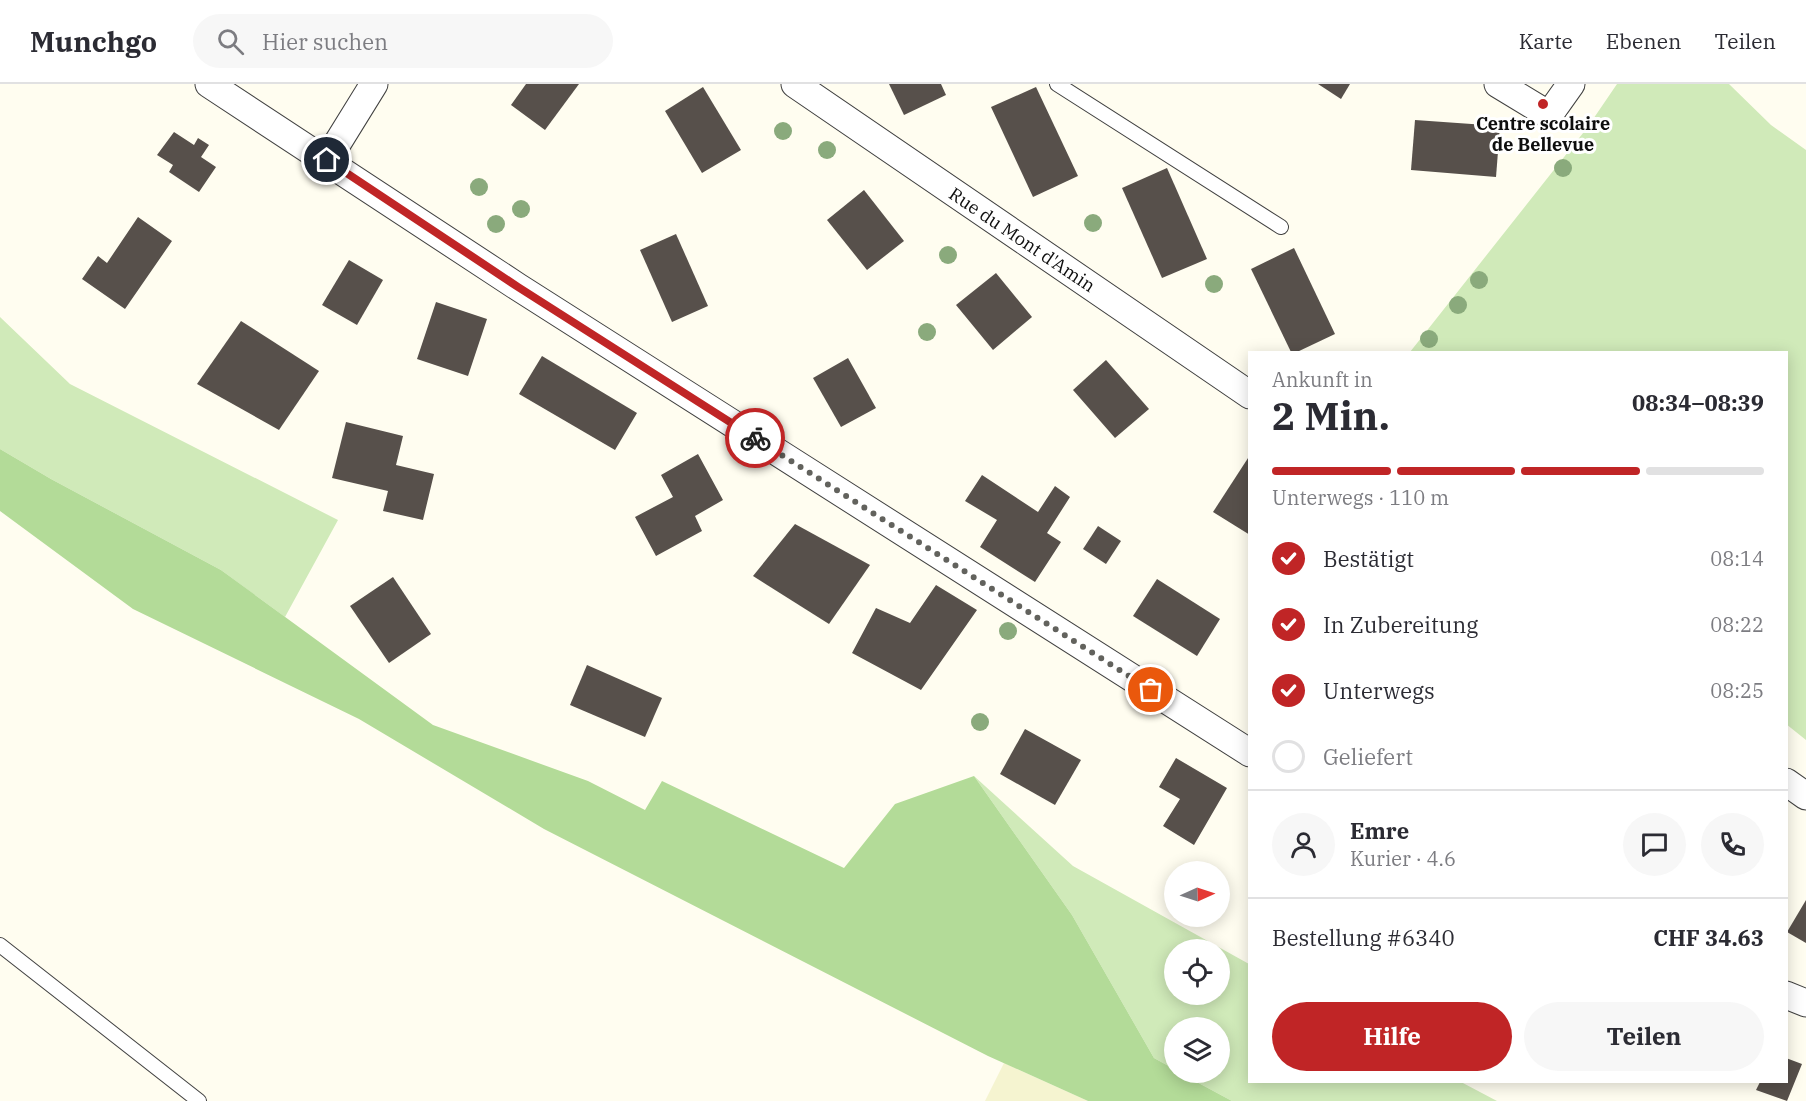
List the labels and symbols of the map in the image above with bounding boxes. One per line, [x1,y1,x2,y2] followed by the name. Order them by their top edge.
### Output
[1536,97,1550,111] marker: Centre scolaire de Bellevue
[1476,112,1610,156] place label: Centre scolaire de Bellevue
[301,134,352,185] pin
[945,182,1100,297] street label: Rue du Mont d'Amin
[725,408,785,468] courier
[1125,664,1176,715] pin
[1164,861,1230,927] north arrow

